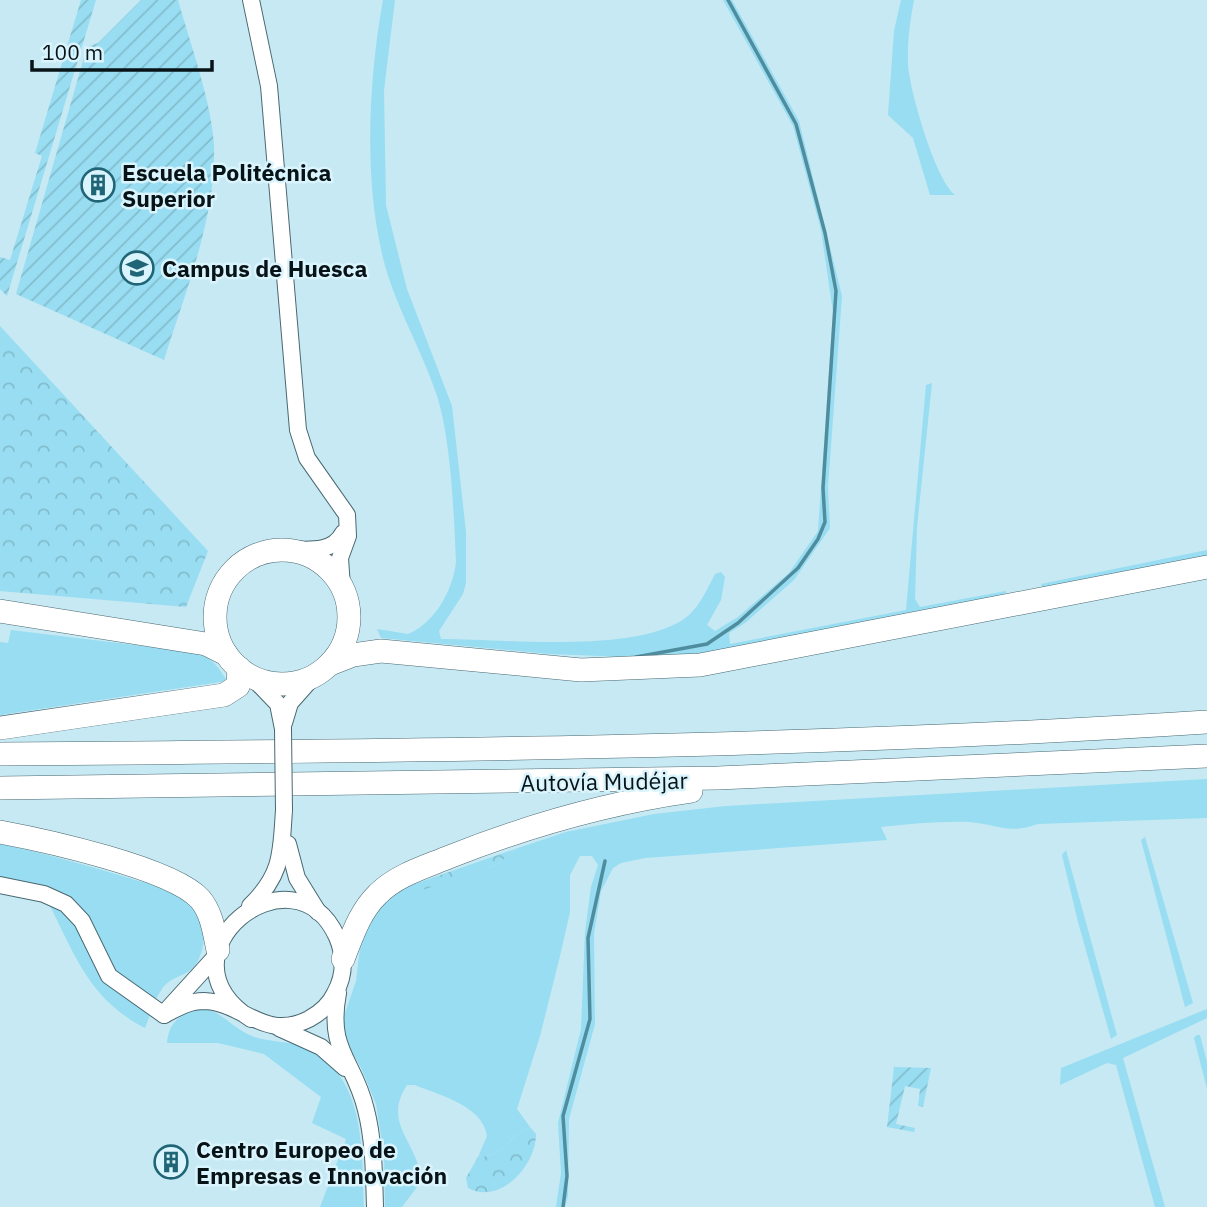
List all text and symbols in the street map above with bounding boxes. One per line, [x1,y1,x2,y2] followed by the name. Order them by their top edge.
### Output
[32,28,212,72] scale bar
[42,38,103,66] text: 100 m
[122,157,332,213] place label: Escuela Politécnica Superior
[79,166,117,204] building icon: Escuela Politécnica Superior
[118,249,156,287] school or university icon: Campus de Huesca
[162,253,368,283] place label: Campus de Huesca
[520,765,689,797] street label: Autovía Mudéjar
[196,1134,447,1190] place label: Centro Europeo de Empresas e Innovación
[152,1143,190,1181] building icon: Centro Europeo de Empresas e Innovación

